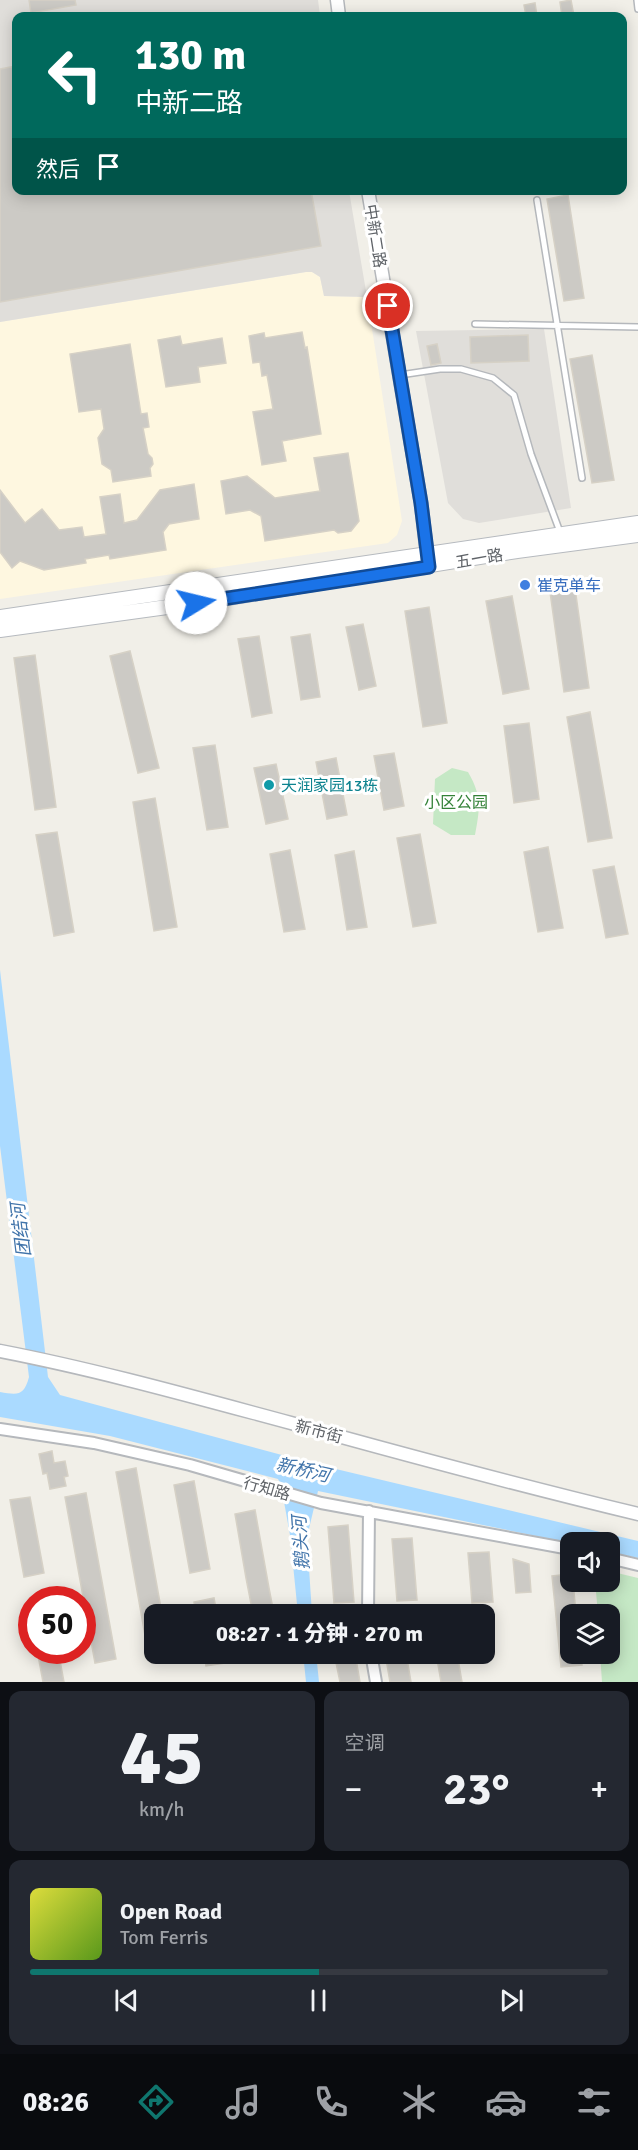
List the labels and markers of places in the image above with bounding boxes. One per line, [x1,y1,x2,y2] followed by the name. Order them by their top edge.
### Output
[362,280,413,331] pin
[537,576,601,596] place label: 崔克单车
[518,578,532,592] marker: 崔克单车
[281,776,378,796] place label: 天润家园13栋
[262,778,276,792] marker: 天润家园13栋

